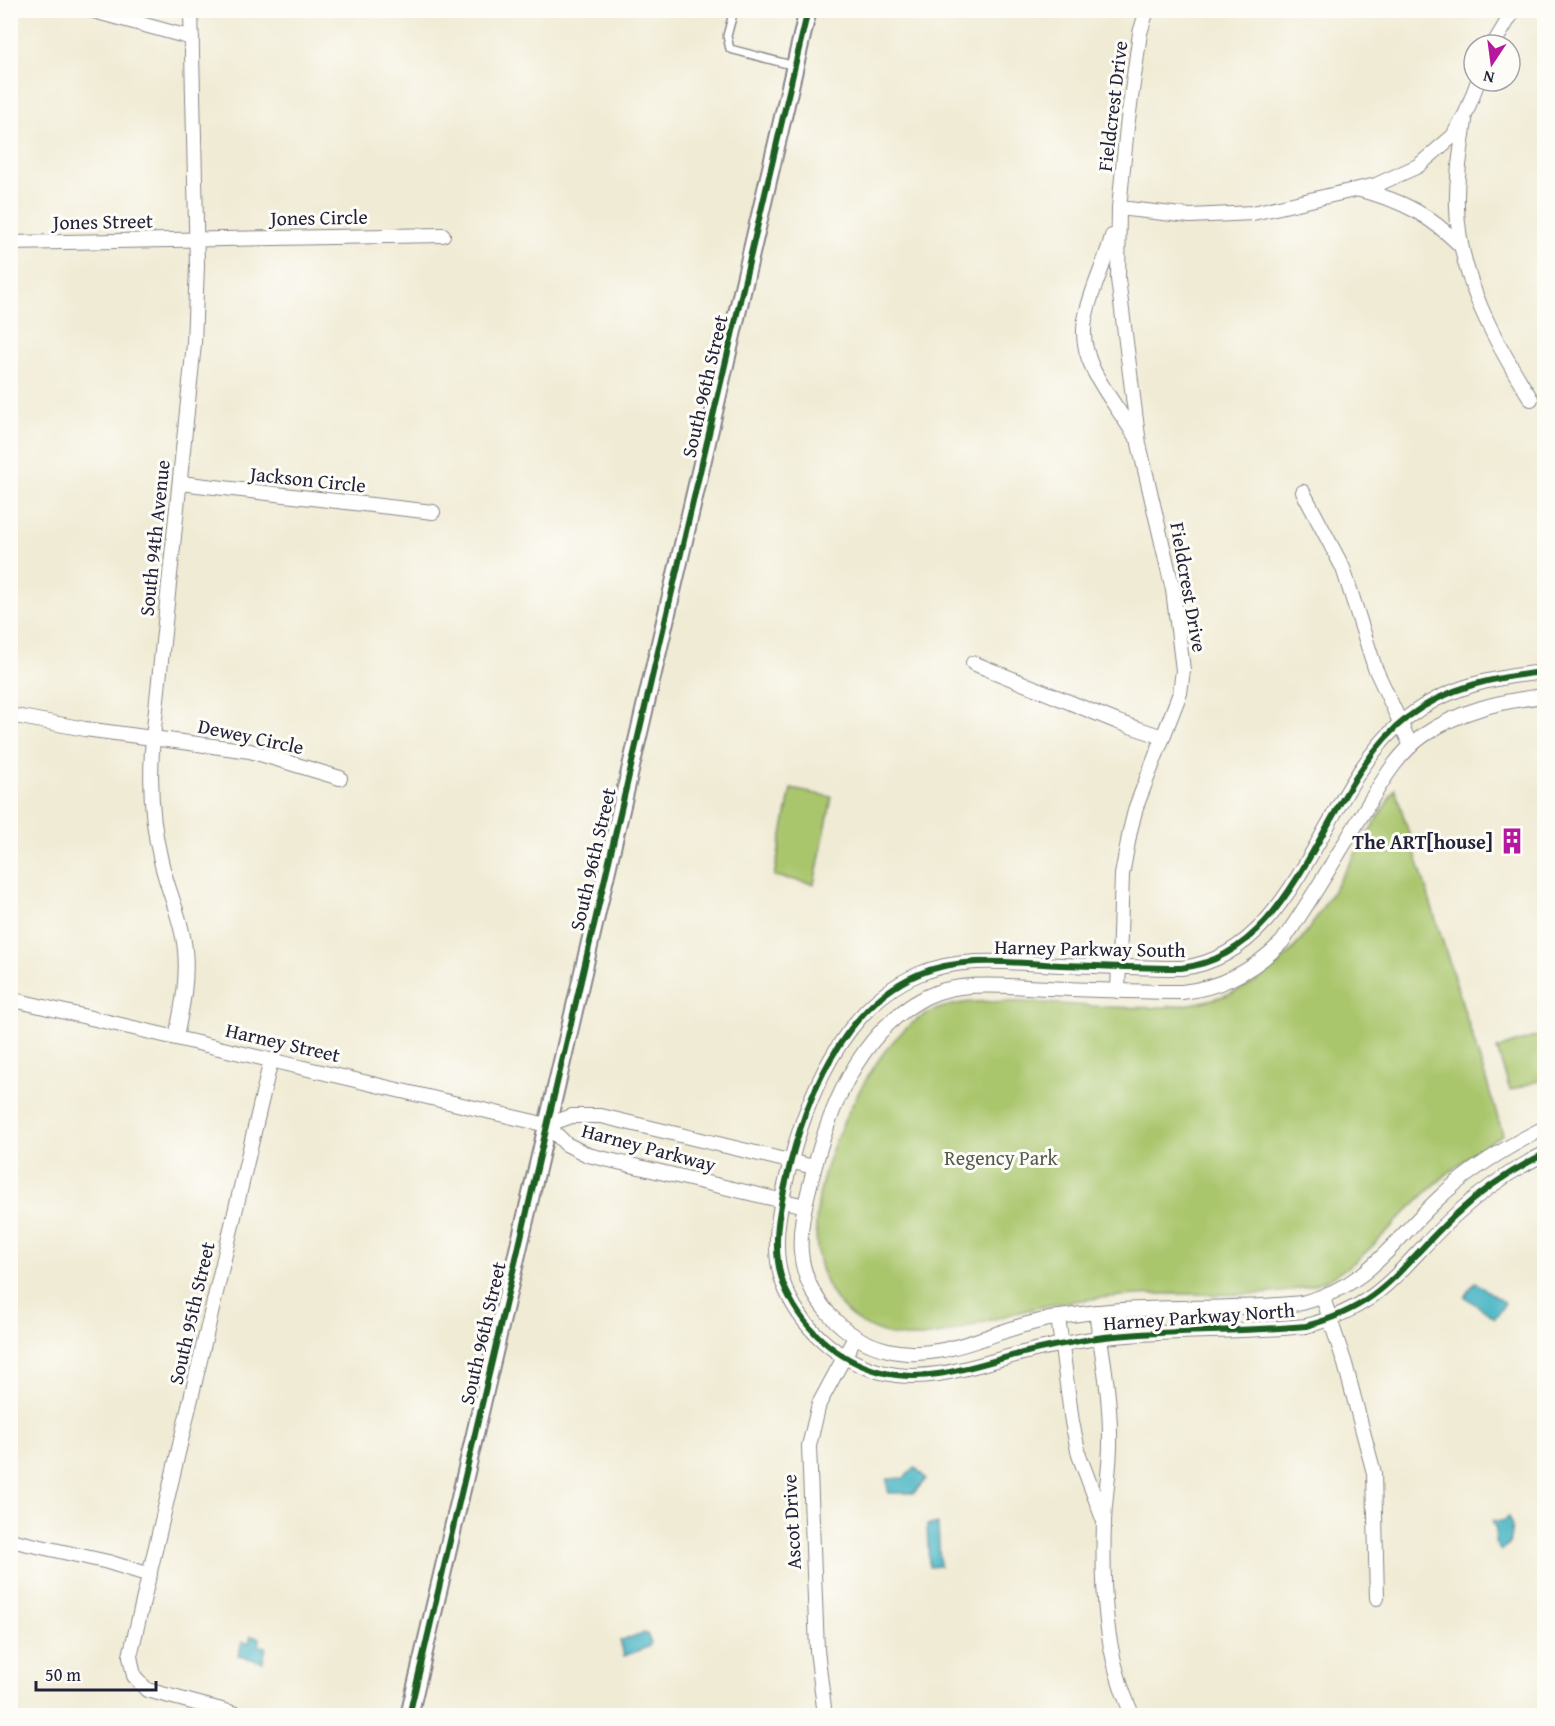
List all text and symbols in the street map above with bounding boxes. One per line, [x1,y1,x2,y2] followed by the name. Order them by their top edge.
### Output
[1462,33,1522,93] north arrow
[1090,39,1134,173] street label: Fieldcrest Drive
[1480,65,1497,91] text: N
[267,202,368,232] street label: Jones Circle
[50,206,153,236] street label: Jones Street
[673,312,735,460] street label: South 96th Street
[131,458,177,618] street label: South 94th Avenue
[246,458,367,499] street label: Jackson Circle
[1163,520,1215,654] street label: Fieldcrest Drive
[196,711,306,761] street label: Dewey Circle
[561,785,623,933] street label: South 96th Street
[1497,826,1527,856] building icon: The ART[house]
[1352,827,1492,856] place label: The ART[house]
[994,932,1186,964] street label: Harney Parkway South
[223,1015,343,1069] street label: Harney Street
[579,1115,719,1179] street label: Harney Parkway
[944,1143,1058,1172] park label: Regency Park
[160,1239,222,1387] street label: South 95th Street
[451,1259,513,1407] street label: South 96th Street
[1102,1295,1296,1337] street label: Harney Parkway North
[774,1474,808,1570] street label: Ascot Drive
[36,1654,156,1692] scale bar
[45,1661,81,1688] text: 50 m

